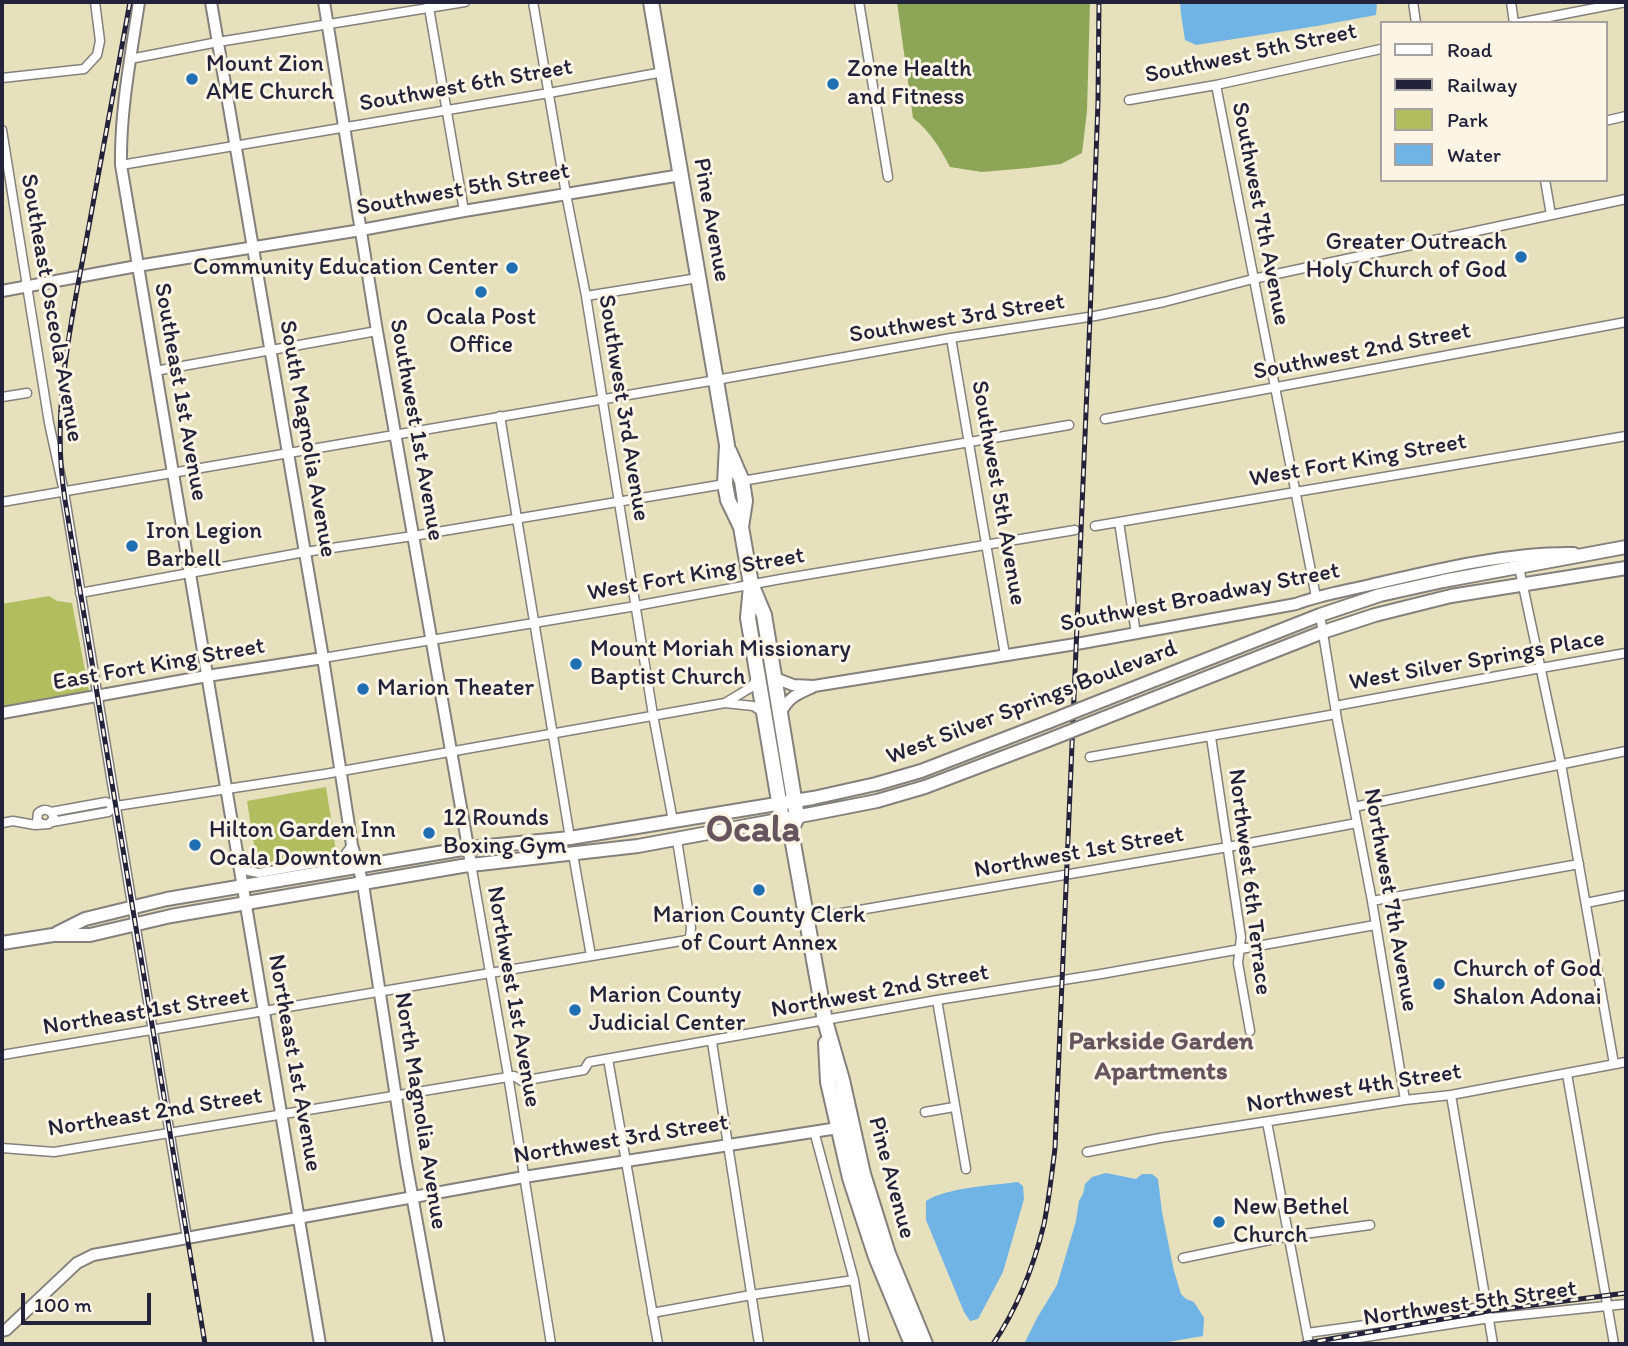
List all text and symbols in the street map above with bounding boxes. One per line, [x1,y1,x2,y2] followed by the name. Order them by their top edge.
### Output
[1142,17,1360,91] street label: Southwest 5th Street
[1380,21,1607,182] legend
[1447,37,1492,62] text: Road
[206,51,334,107] place label: Mount Zion AME Church
[357,53,575,119] street label: Southwest 6th Street
[847,56,972,112] place label: Zone Health and Fitness
[184,71,200,87] marker: Mount Zion AME Church
[1447,72,1517,97] text: Railway
[825,76,841,92] marker: Zone Health and Fitness
[1224,100,1296,328] street label: Southwest 7th Avenue
[1447,107,1488,132] text: Park
[1447,142,1501,167] text: Water
[686,156,736,284] street label: Pine Avenue
[354,157,572,223] street label: Southwest 5th Street
[13,172,89,444] street label: Southeast Osceola Avenue
[1306,229,1507,285] place label: Greater Outreach Holy Church of God
[1513,249,1529,265] marker: Greater Outreach Holy Church of God
[193,254,498,282] place label: Community Education Center
[504,260,520,276] marker: Community Education Center
[147,281,213,503] street label: Southeast 1st Avenue
[473,284,489,300] marker: Ocala Post Office
[847,288,1067,350] street label: Southwest 3rd Street
[591,293,655,523] street label: Southwest 3rd Avenue
[426,304,536,360] place label: Ocala Post Office
[382,317,450,543] street label: Southwest 1st Avenue
[1251,317,1473,387] street label: Southwest 2nd Street
[272,318,342,560] street label: South Magnolia Avenue
[964,378,1032,608] street label: Southwest 5th Avenue
[1247,428,1469,494] street label: West Fort King Street
[146,518,262,574] place label: Iron Legion Barbell
[124,538,140,554] marker: Iron Legion Barbell
[585,542,807,608] street label: West Fort King Street
[1058,557,1342,639] street label: Southwest Broadway Street
[1347,624,1607,698] street label: West Silver Springs Place
[51,632,267,698] street label: East Fort King Street
[883,634,1181,772] street label: West Silver Springs Boulevard
[590,636,851,692] place label: Mount Moriah Missionary Baptist Church
[568,656,584,672] marker: Mount Moriah Missionary Baptist Church
[377,675,534,703] place label: Marion Theater
[355,681,371,697] marker: Marion Theater
[1221,767,1277,997] street label: Northwest 6th Terrace
[1356,786,1424,1014] street label: Northwest 7th Avenue
[443,805,566,861] place label: 12 Rounds Boxing Gym
[706,808,800,854] district label: Ocala
[209,817,396,873] place label: Hilton Garden Inn Ocala Downtown
[972,820,1186,886] street label: Northwest 1st Street
[421,825,437,841] marker: 12 Rounds Boxing Gym
[187,837,203,853] marker: Hilton Garden Inn Ocala Downtown
[751,882,767,898] marker: Marion County Clerk of Court Annex
[479,884,547,1110] street label: Northwest 1st Avenue
[653,902,865,958] place label: Marion County Clerk of Court Annex
[261,952,327,1174] street label: Northeast 1st Avenue
[1453,956,1602,1012] place label: Church of God Shalon Adonai
[769,959,991,1025] street label: Northwest 2nd Street
[1431,976,1447,992] marker: Church of God Shalon Adonai
[41,981,251,1043] street label: Northeast 1st Street
[589,982,745,1038] place label: Marion County Judicial Center
[387,990,453,1232] street label: North Magnolia Avenue
[567,1002,583,1018] marker: Marion County Judicial Center
[1068,1026,1254,1088] district label: Parkside Garden Apartments
[1245,1058,1463,1120] street label: Northwest 4th Street
[46,1082,264,1144] street label: Northeast 2nd Street
[512,1109,730,1171] street label: Northwest 3rd Street
[861,1114,921,1242] street label: Pine Avenue
[1233,1194,1349,1250] place label: New Bethel Church
[1211,1214,1227,1230] marker: New Bethel Church
[1361,1275,1579,1333] street label: Northwest 5th Street
[24,1280,154,1324] scale bar
[34,1292,92,1317] text: 100 m

